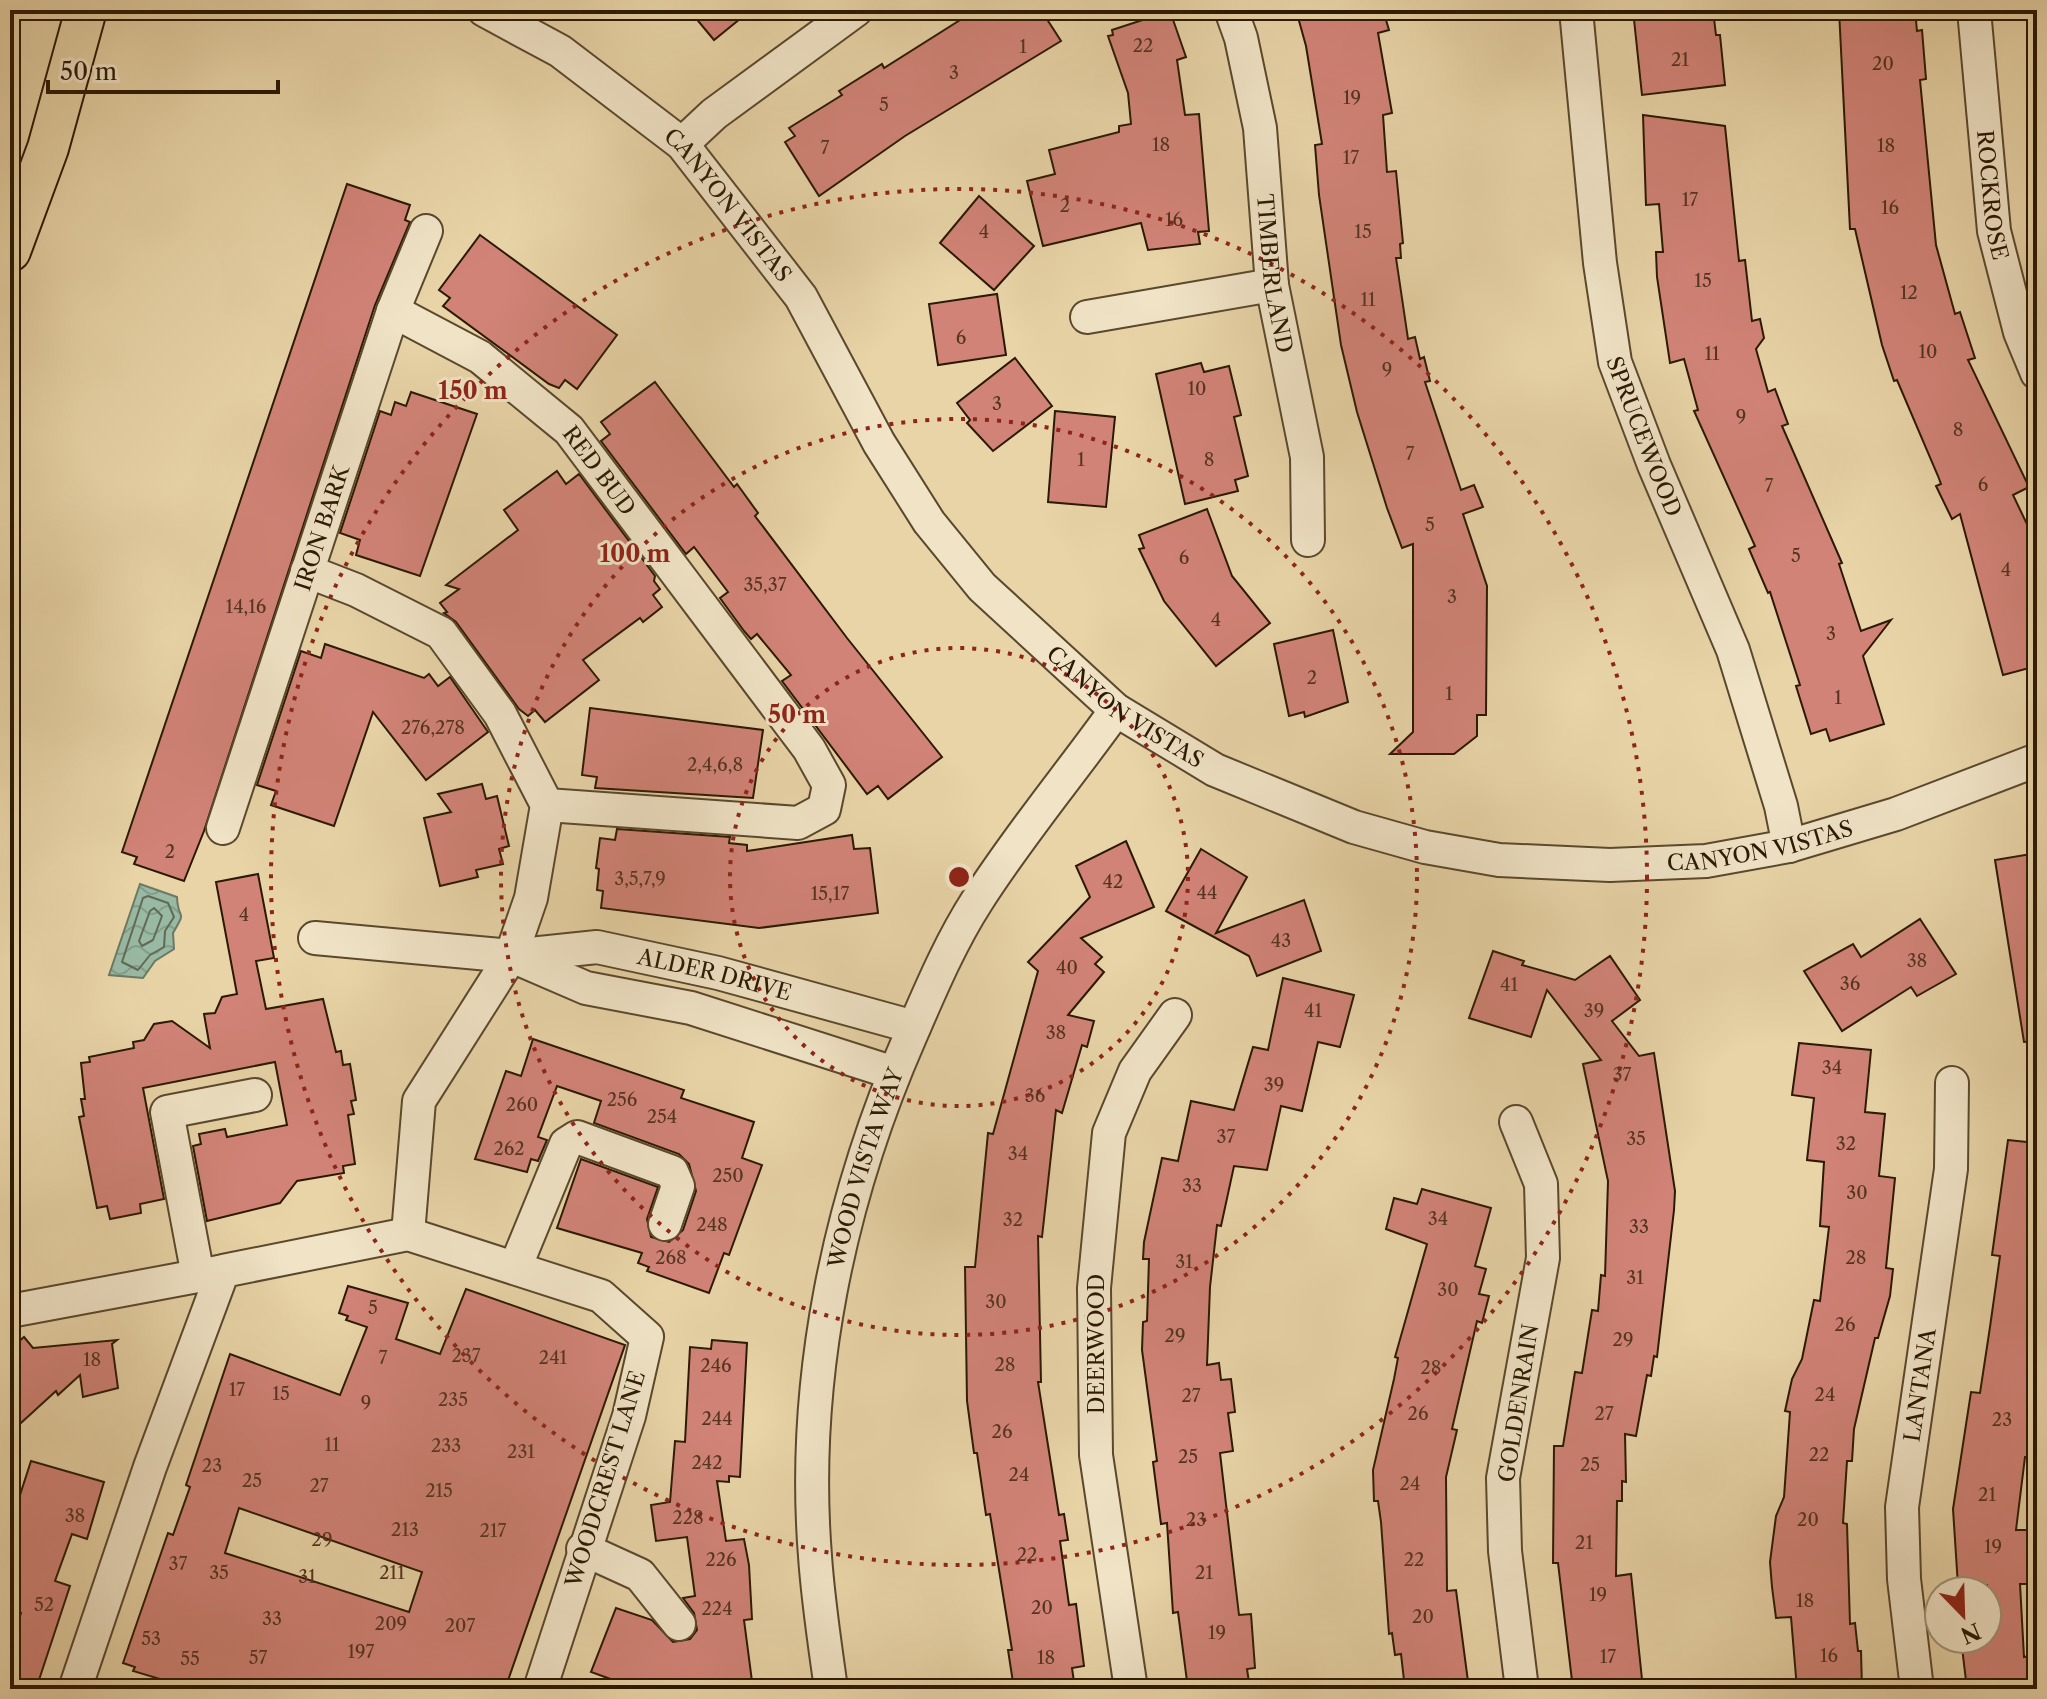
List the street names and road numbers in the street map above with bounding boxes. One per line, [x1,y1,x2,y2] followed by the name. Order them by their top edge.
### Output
[659,123,797,287] street label: CANYON VISTAS
[1971,129,2014,263] street label: ROCKROSE
[1251,193,1298,355] street label: TIMBERLAND
[1600,353,1687,521] street label: SPRUCEWOOD
[557,421,641,521] street label: RED BUD
[289,461,356,594] street label: IRON BARK
[1041,640,1208,774] street label: CANYON VISTAS
[1666,815,1856,877] street label: CANYON VISTAS
[634,943,794,1007] street label: ALDER DRIVE
[822,1064,910,1272] street label: WOOD VISTA WAY
[1083,1274,1110,1414] street label: DEERWOOD
[1493,1322,1544,1484] street label: GOLDENRAIN
[1899,1326,1942,1444] street label: LANTANA
[559,1368,651,1592] street label: WOODCREST LANE

